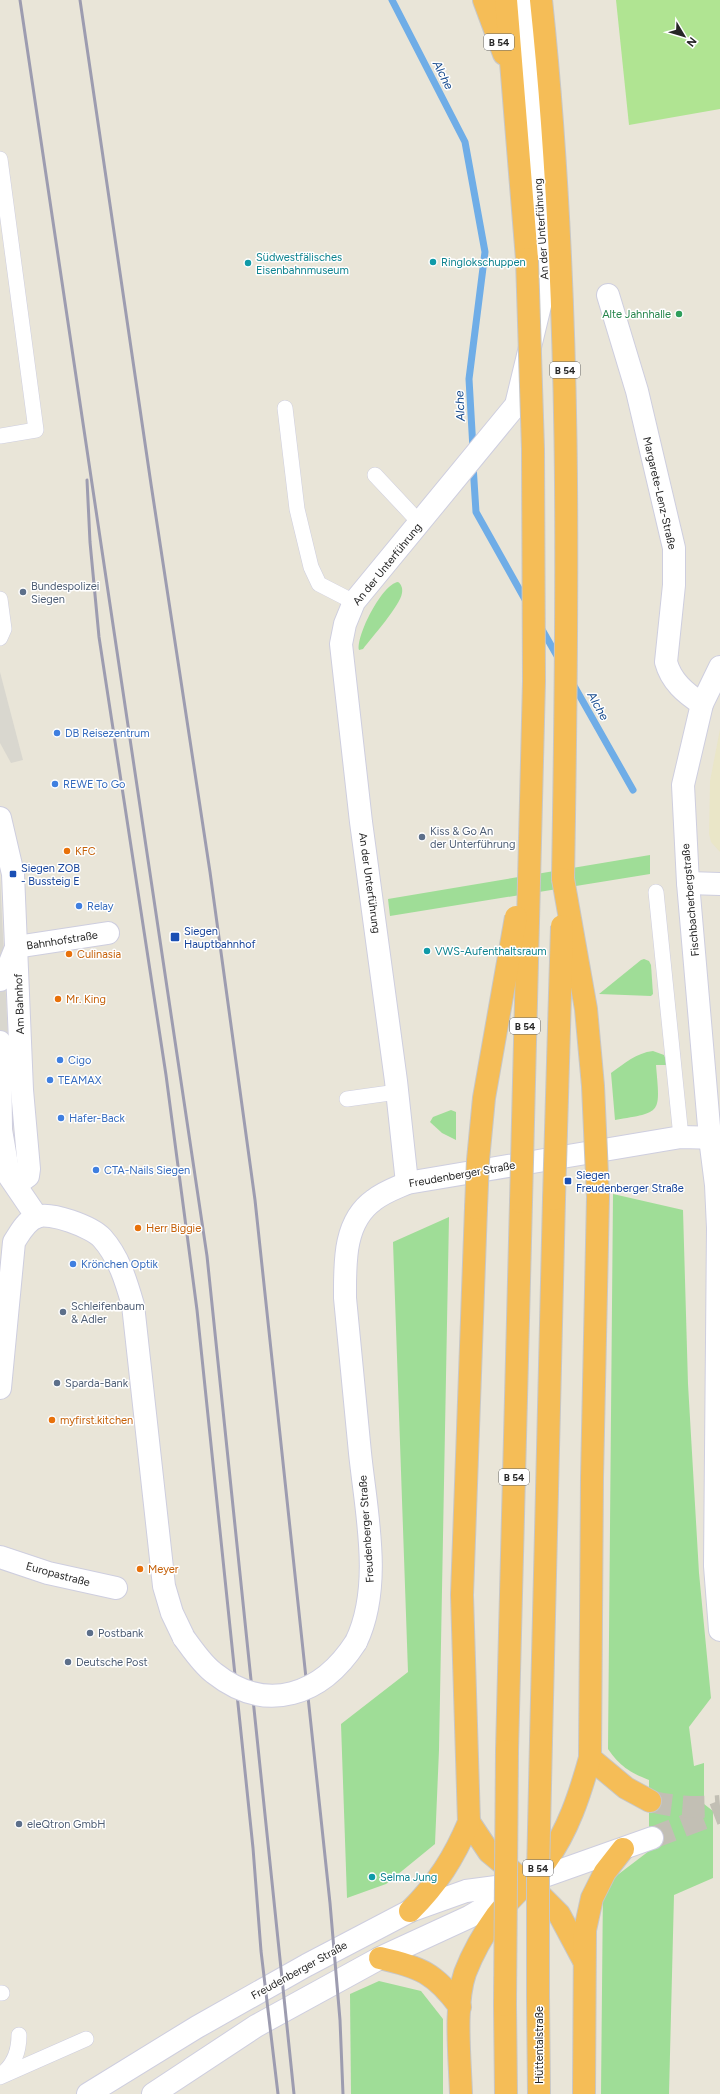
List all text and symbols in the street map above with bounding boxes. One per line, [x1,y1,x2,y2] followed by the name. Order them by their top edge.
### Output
[664,16,704,56] north arrow
[484,34,514,50] road number: B 54
[684,34,699,49] text: N
[429,57,456,92] water label: Alche
[531,178,552,280] street label: An der Unterführung
[256,251,349,277] place label: Südwestfälisches Eisenbahnmuseum
[441,256,526,269] place label: Ringlokschuppen
[428,257,438,267] marker: Ringlokschuppen
[243,258,253,268] marker: Südwestfälisches Eisenbahnmuseum
[602,308,671,321] place label: Alte Jahnhalle
[674,309,684,319] marker: Alte Jahnhalle
[550,362,580,378] road number: B 54
[452,390,468,423] water label: Alche
[640,435,679,551] street label: Margarete-Lenz-Straße
[350,521,424,608] street label: An der Unterführung
[31,580,99,606] place label: Bundespolizei Siegen
[18,587,28,597] marker: Bundespolizei Siegen
[584,688,612,723] water label: Alche
[65,727,150,740] place label: DB Reisezentrum
[52,728,62,738] marker: DB Reisezentrum
[63,778,125,791] place label: REWE To Go
[50,779,60,789] marker: REWE To Go
[430,825,515,851] place label: Kiss & Go An der Unterführung
[356,832,383,934] street label: An der Unterführung
[417,832,427,842] marker: Kiss & Go An der Unterführung
[679,843,702,957] street label: Fischbacherbergstraße
[75,845,96,858] place label: KFC
[62,846,72,856] marker: KFC
[21,862,80,888] place label: Siegen ZOB - Bussteig E
[8,869,18,879] marker: Siegen ZOB - Bussteig E
[87,900,114,913] place label: Relay
[74,901,84,911] marker: Relay
[184,925,257,951] place label: Siegen Hauptbahnhof
[25,928,99,953] street label: Bahnhofstraße
[169,931,181,943] marker: Siegen Hauptbahnhof
[435,945,547,958] place label: VWS-Aufenthaltsraum
[422,946,432,956] marker: VWS-Aufenthaltsraum
[77,948,121,961] place label: Culinasia
[64,949,74,959] marker: Culinasia
[12,972,27,1035] street label: Am Bahnhof
[66,993,106,1006] place label: Mr. King
[53,994,63,1004] marker: Mr. King
[510,1018,540,1034] road number: B 54
[68,1054,91,1067] place label: Cigo
[55,1055,65,1065] marker: Cigo
[58,1074,102,1087] place label: TEAMAX
[45,1075,55,1085] marker: TEAMAX
[69,1112,125,1125] place label: Hafer-Back
[56,1113,66,1123] marker: Hafer-Back
[408,1159,516,1190] street label: Freudenberger Straße
[104,1164,190,1177] place label: CTA-Nails Siegen
[91,1165,101,1175] marker: CTA-Nails Siegen
[576,1169,684,1195] place label: Siegen Freudenberger Straße
[563,1176,573,1186] marker: Siegen Freudenberger Straße
[146,1222,201,1235] place label: Herr Biggie
[133,1223,143,1233] marker: Herr Biggie
[81,1258,159,1271] place label: Krönchen Optik
[68,1259,78,1269] marker: Krönchen Optik
[71,1300,145,1326] place label: Schleifenbaum & Adler
[58,1307,68,1317] marker: Schleifenbaum & Adler
[65,1377,129,1390] place label: Sparda-Bank
[52,1378,62,1388] marker: Sparda-Bank
[60,1414,133,1427] place label: myfirst.kitchen
[47,1415,57,1425] marker: myfirst.kitchen
[499,1469,529,1485] road number: B 54
[356,1475,377,1583] street label: Freudenberger Straße
[24,1560,91,1589] street label: Europastraße
[148,1563,179,1576] place label: Meyer
[135,1564,145,1574] marker: Meyer
[98,1627,144,1640] place label: Postbank
[85,1628,95,1638] marker: Postbank
[76,1656,148,1669] place label: Deutsche Post
[63,1657,73,1667] marker: Deutsche Post
[27,1818,106,1831] place label: eleQtron GmbH
[14,1819,24,1829] marker: eleQtron GmbH
[523,1860,553,1876] road number: B 54
[380,1871,437,1884] place label: Selma Jung
[367,1872,377,1882] marker: Selma Jung
[249,1939,350,2002] street label: Freudenberger Straße
[533,2006,546,2084] street label: Hüttentalstraße

